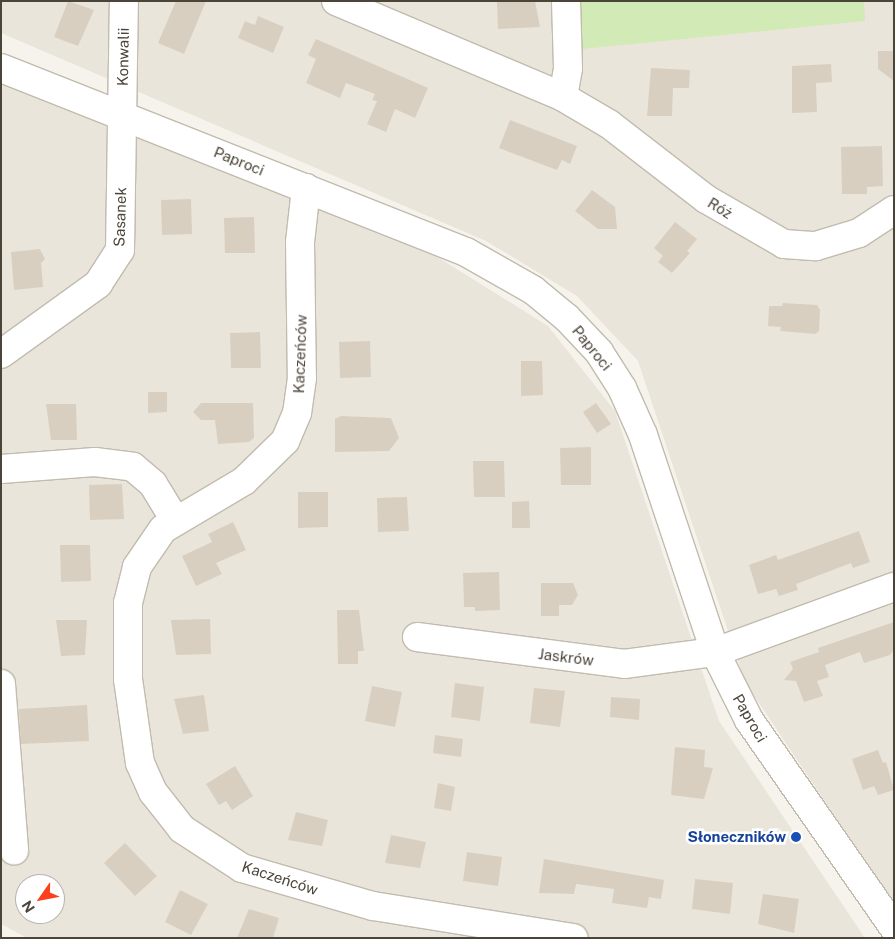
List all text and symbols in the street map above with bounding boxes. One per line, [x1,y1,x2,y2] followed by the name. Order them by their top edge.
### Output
[113,28,133,86] street label: Konwalii
[211,143,267,179] street label: Paproci
[110,187,130,247] street label: Sasanek
[704,194,736,222] street label: Róż
[290,314,310,394] street label: Kaczeńców
[568,322,616,374] street label: Paproci
[537,645,595,669] street label: Jaskrów
[729,691,771,745] street label: Paproci
[687,828,786,846] place label: Słoneczników
[790,831,802,843] marker: Słoneczników
[240,857,320,899] street label: Kaczeńców
[15,874,65,924] north arrow
[19,898,38,916] text: N

